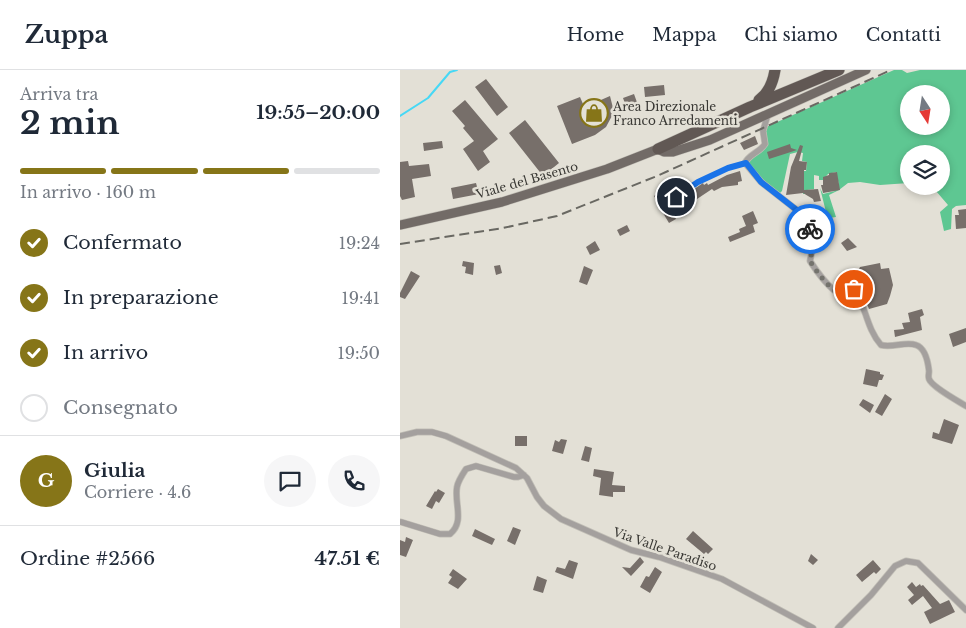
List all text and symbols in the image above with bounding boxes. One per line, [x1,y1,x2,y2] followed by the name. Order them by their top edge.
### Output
[25,20,108,49] text: Zuppa
[567,24,624,46] text: Home
[652,24,716,46] text: Mappa
[744,24,838,46] text: Chi siamo
[866,24,941,46] text: Contatti
[20,84,98,104] text: Arriva tra
[900,85,950,135] north arrow
[900,85,950,195] map controls
[579,98,609,128] shop icon: Area Direzionale Franco Arredamenti
[612,99,738,128] place label: Area Direzionale Franco Arredamenti
[256,101,380,124] text: 19:55–20:00
[20,103,120,143] text: 2 min
[900,145,950,195] button: layers
[473,158,580,202] street label: Viale del Basento
[655,176,697,218] pin
[20,182,156,202] text: In arrivo · 160 m
[662,183,690,211] icon: home
[785,204,835,254] courier
[796,215,824,243] icon: bike
[20,229,48,257] icon: check
[63,231,182,254] text: Confermato
[339,233,380,253] text: 19:24
[833,268,875,310] pin
[840,275,868,303] icon: bag
[20,284,48,312] icon: check
[63,286,219,309] text: In preparazione
[342,288,380,308] text: 19:41
[20,339,48,367] icon: check
[63,341,148,364] text: In arrivo
[338,343,380,363] text: 19:50
[63,396,178,419] text: Consegnato
[264,455,316,507] button: chat
[328,455,380,507] button: phone
[84,459,145,482] text: Giulia
[38,469,54,492] text: G
[84,482,191,502] text: Corriere · 4.6
[610,524,719,574] street label: Via Valle Paradiso
[20,547,155,570] text: Ordine #2566
[315,547,380,570] text: 47.51 €

